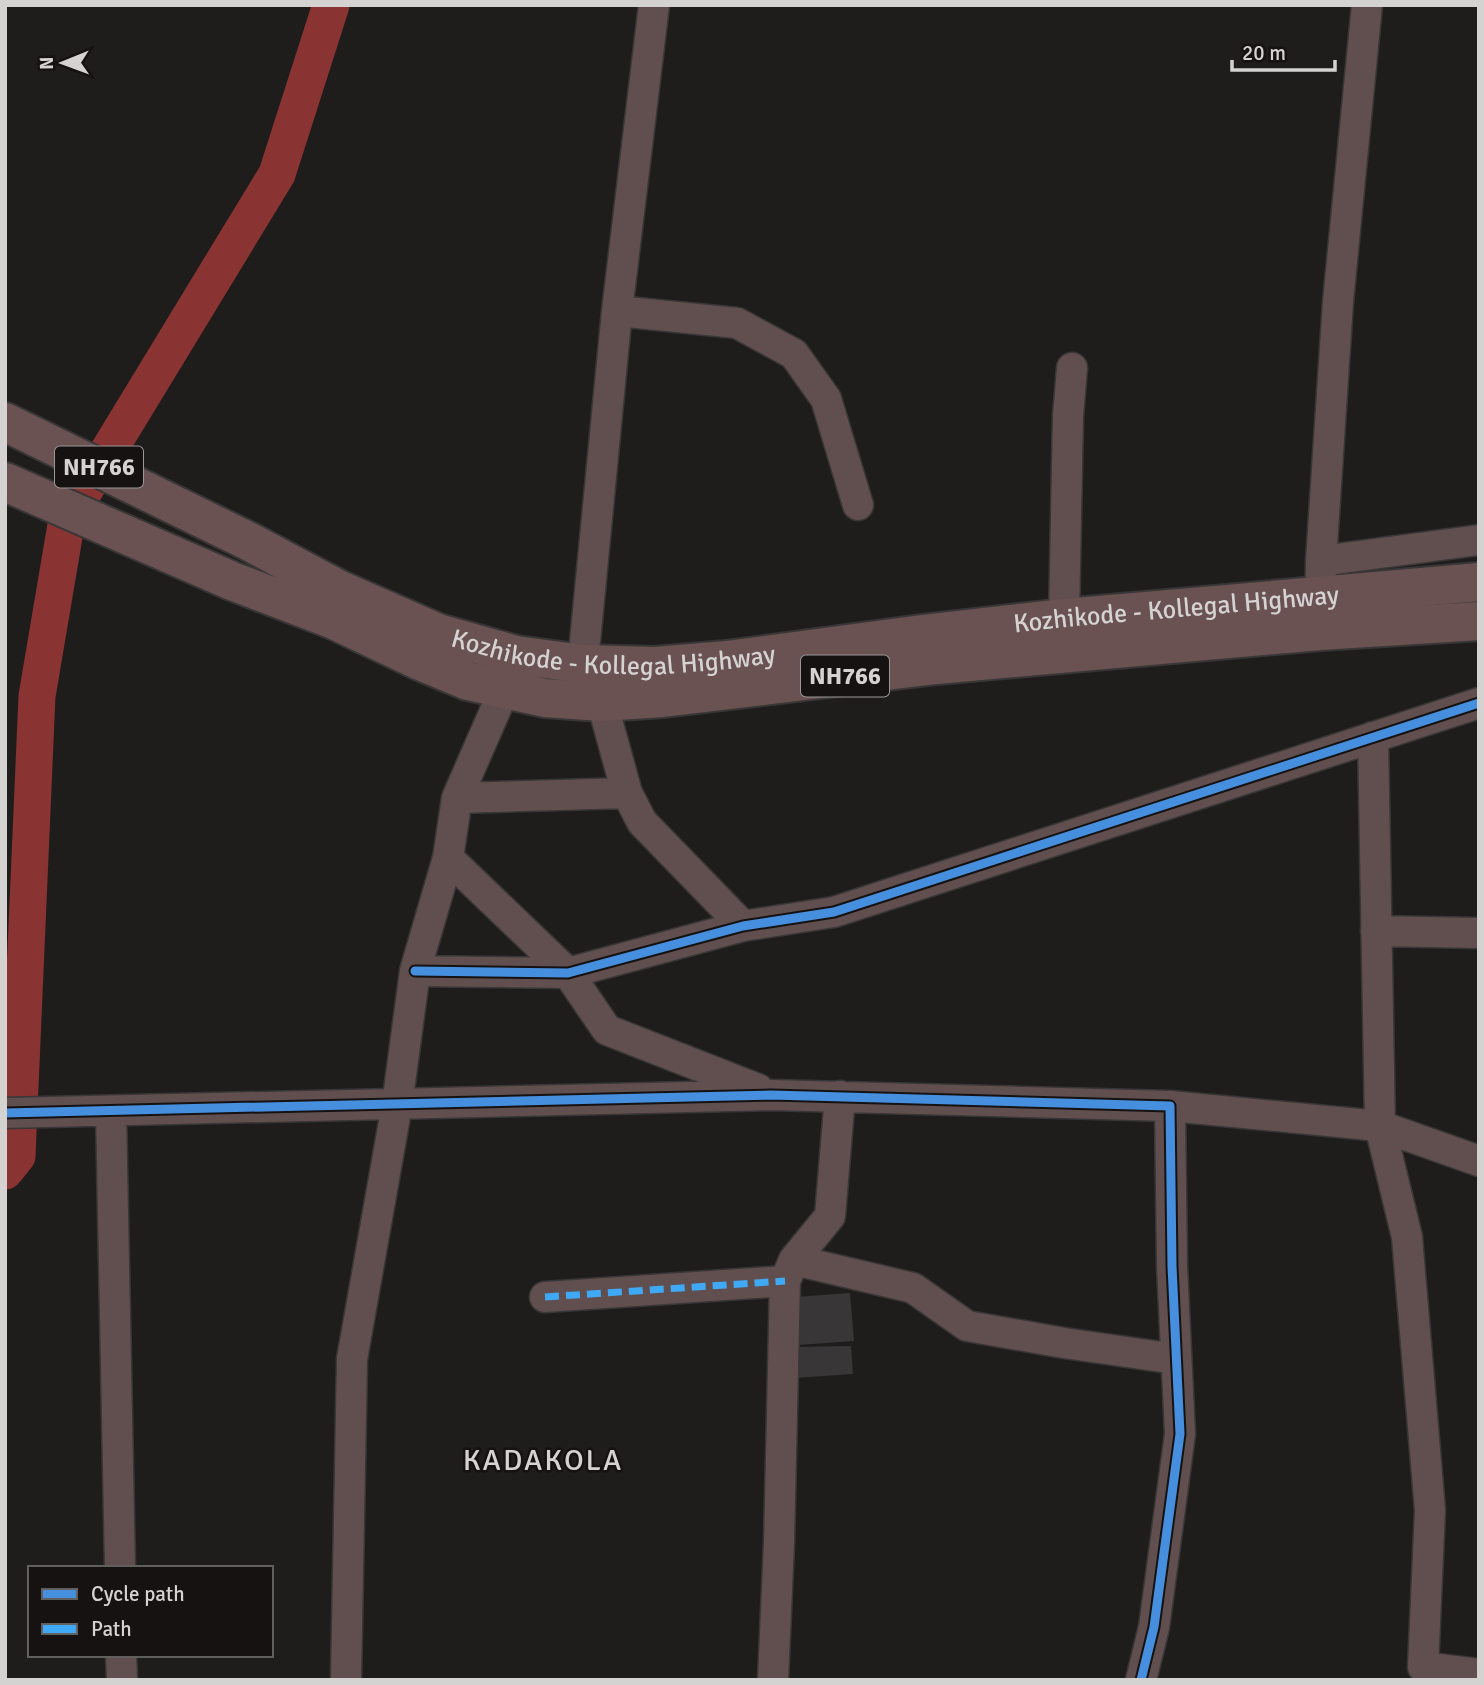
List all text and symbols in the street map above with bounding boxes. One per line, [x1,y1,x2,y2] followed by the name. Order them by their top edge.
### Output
[28,28,98,98] north arrow
[1232,28,1335,72] scale bar
[1242,40,1286,66] text: 20 m
[35,56,59,70] text: N
[55,446,143,488] road number: NH766
[1012,579,1340,641] street label: Kozhikode - Kollegal Highway
[448,623,777,683] street label: Kozhikode - Kollegal Highway
[801,656,889,696] road number: NH766
[463,1442,623,1479] district label: KADAKOLA
[28,1566,273,1657] legend
[91,1581,185,1607] text: Cycle path
[91,1616,132,1642] text: Path

